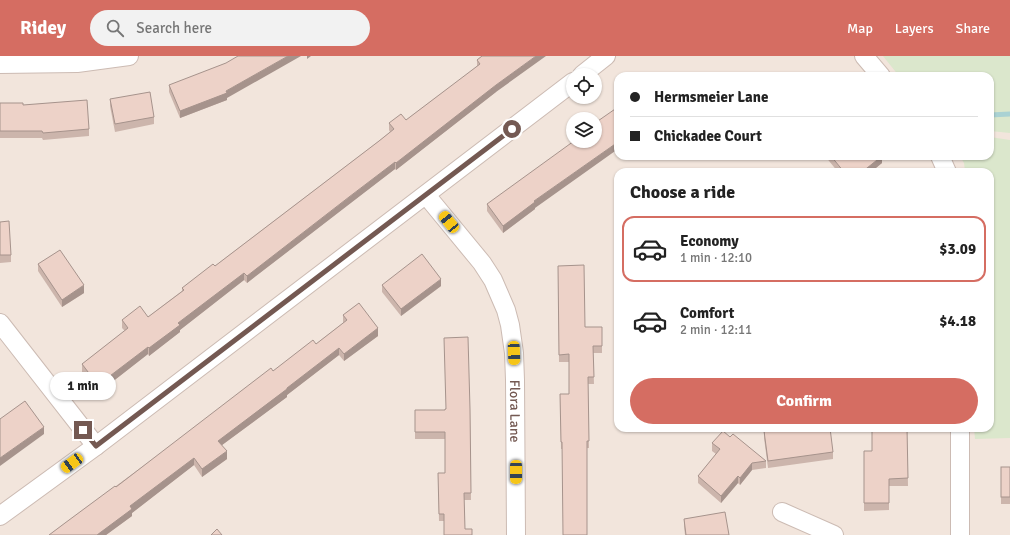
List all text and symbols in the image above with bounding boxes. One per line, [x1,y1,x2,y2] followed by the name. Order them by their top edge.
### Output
[90,10,370,46] search box
[20,16,66,40] text: Ridey
[104,17,126,39] icon: search
[136,19,212,37] text: Search here
[847,20,873,37] text: Map
[895,20,934,37] text: Layers
[956,20,990,37] text: Share
[566,68,602,148] map controls
[566,68,602,104] button: locate
[654,88,768,106] text: Hermsmeier Lane
[566,112,602,148] button: layers
[503,120,521,138] route start
[654,127,762,145] text: Chickadee Court
[630,181,735,203] text: Choose a ride
[437,209,461,235] car
[632,231,668,267] icon: car
[680,232,739,250] text: Economy
[939,240,976,258] text: $3.09
[680,250,752,266] text: 1 min · 12:10
[632,303,668,339] icon: car
[680,304,734,322] text: Comfort
[939,312,976,330] text: $4.18
[680,322,752,338] text: 2 min · 12:11
[508,341,520,365] car
[50,372,116,400] callout: 1 min
[67,378,99,394] text: 1 min
[630,378,978,424] button: Confirm
[506,380,523,443] street label: Flora Lane
[74,421,92,439] route end
[59,451,85,475] car
[510,460,522,484] car

